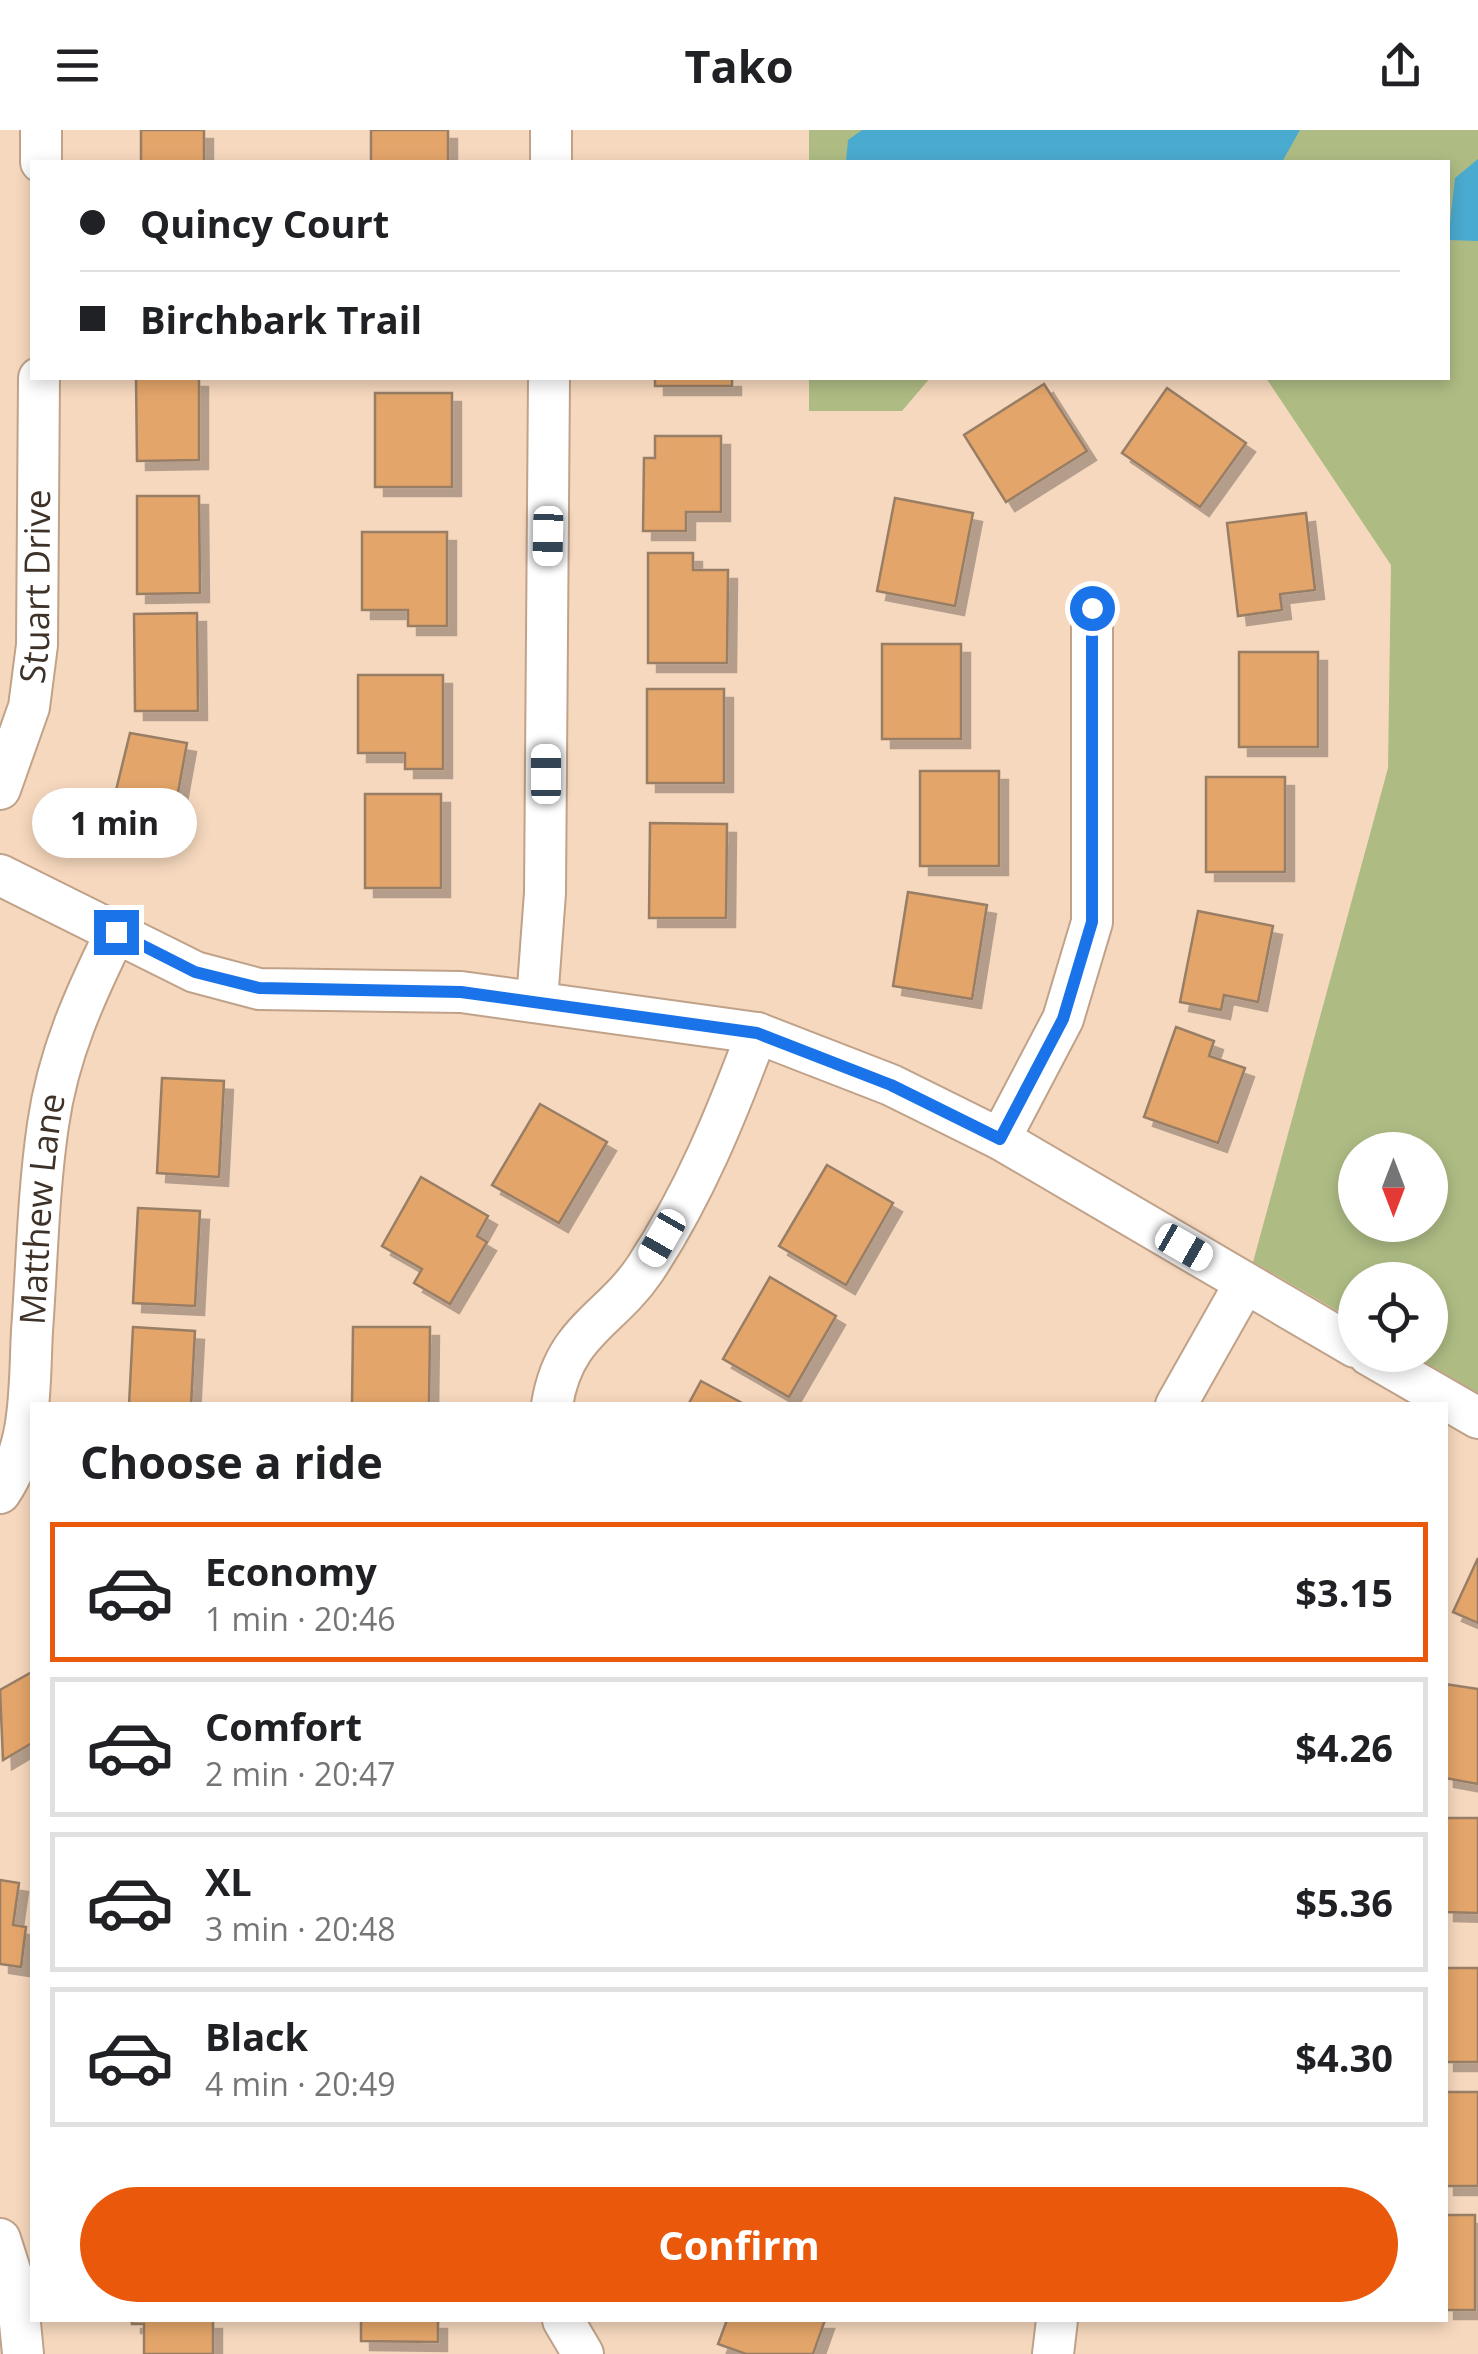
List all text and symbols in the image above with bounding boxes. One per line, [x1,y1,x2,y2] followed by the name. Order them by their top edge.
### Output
[684,35,794,96] text: Tako
[50,38,105,93] icon: menu
[1373,38,1428,93] icon: share
[140,197,389,249] text: Quincy Court
[140,293,422,345] text: Birchbark Trail
[7,489,60,686] street label: Stuart Drive
[532,506,564,566] car
[1070,586,1115,631] route start
[531,744,561,804] car
[34,787,198,857] callout: 1 min
[70,801,159,844] text: 1 min
[94,910,139,955] route end
[8,1089,75,1326] street label: Matthew Lane
[1338,1132,1448,1242] north arrow
[1338,1132,1448,1372] map controls
[634,1205,690,1271] car
[1151,1219,1217,1275] car
[1338,1262,1448,1372] button: locate
[80,1431,383,1492] text: Choose a ride
[205,1545,377,1597] text: Economy
[85,1547,175,1637] icon: car
[1295,1566,1393,1618] text: $3.15
[205,1597,396,1640] text: 1 min · 20:46
[205,1700,362,1752] text: Comfort
[85,1702,175,1792] icon: car
[1295,1721,1393,1773] text: $4.26
[205,1752,396,1795] text: 2 min · 20:47
[205,1855,252,1907] text: XL
[85,1857,175,1947] icon: car
[1295,1876,1393,1928] text: $5.36
[205,1907,396,1950] text: 3 min · 20:48
[205,2010,308,2062] text: Black
[85,2012,175,2102] icon: car
[1295,2031,1393,2083] text: $4.30
[205,2062,396,2105] text: 4 min · 20:49
[80,2187,1398,2302] button: Confirm

